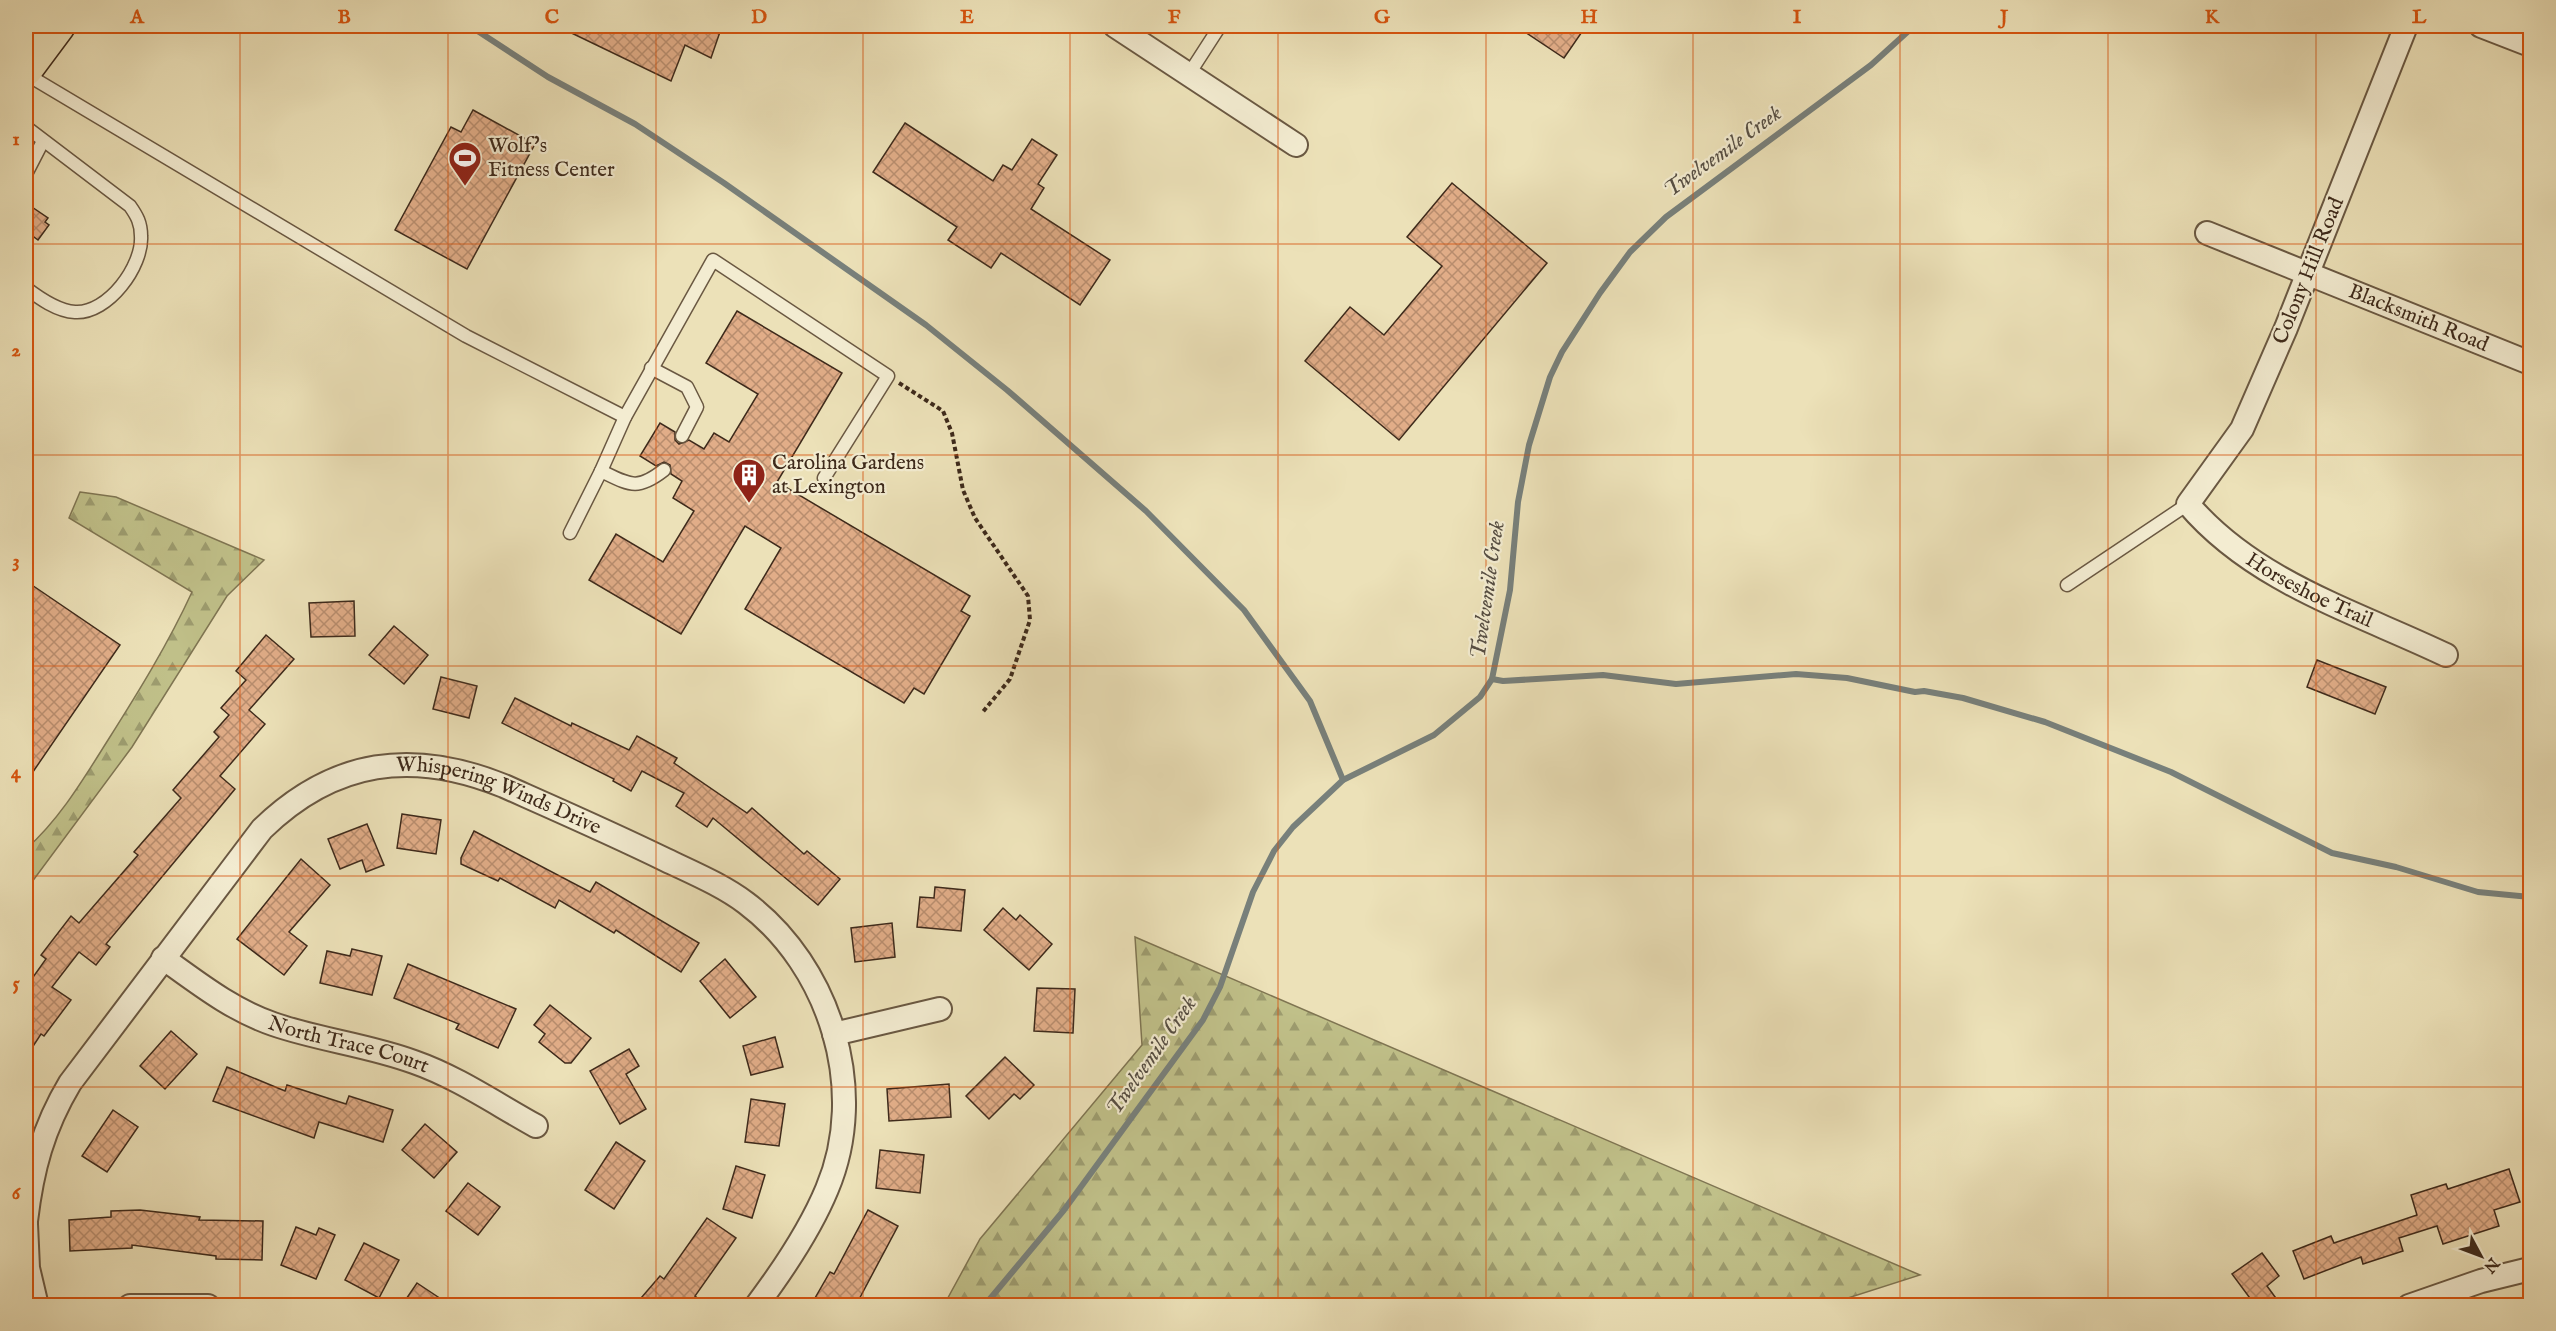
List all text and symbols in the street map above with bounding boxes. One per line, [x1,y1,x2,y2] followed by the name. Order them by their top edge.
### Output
[129,5,145,30] text: A
[337,5,351,30] text: B
[545,5,559,30] text: C
[751,5,767,30] text: D
[960,5,974,30] text: E
[1168,5,1181,30] text: F
[1374,5,1391,30] text: G
[1580,5,1598,30] text: H
[1793,5,1802,30] text: I
[1997,5,2009,30] text: J
[2205,5,2221,30] text: K
[2412,5,2427,30] text: L
[1658,100,1788,204] water label: Twelvemile Creek
[12,127,20,152] text: 1
[488,133,615,184] place label: Wolf's Fitness Center
[447,140,483,187] sports icon: Wolf's Fitness Center
[2267,193,2351,349] street label: Colony Hill Road
[2345,278,2493,359] street label: Blacksmith Road
[11,338,21,363] text: 2
[772,450,924,501] place label: Carolina Gardens at Lexington
[731,457,767,504] building icon: Carolina Gardens at Lexington
[1464,519,1512,661] water label: Twelvemile Creek
[2240,546,2377,634] street label: Horseshoe Trail
[12,549,20,574] text: 3
[396,751,606,841] street label: Whispering Winds Drive
[11,760,22,785] text: 4
[12,971,20,996] text: 5
[1101,991,1203,1121] water label: Twelvemile Creek
[264,1010,433,1080] street label: North Trace Court
[12,1181,22,1206] text: 6
[2451,1226,2511,1286] north arrow
[2479,1252,2504,1276] text: N

